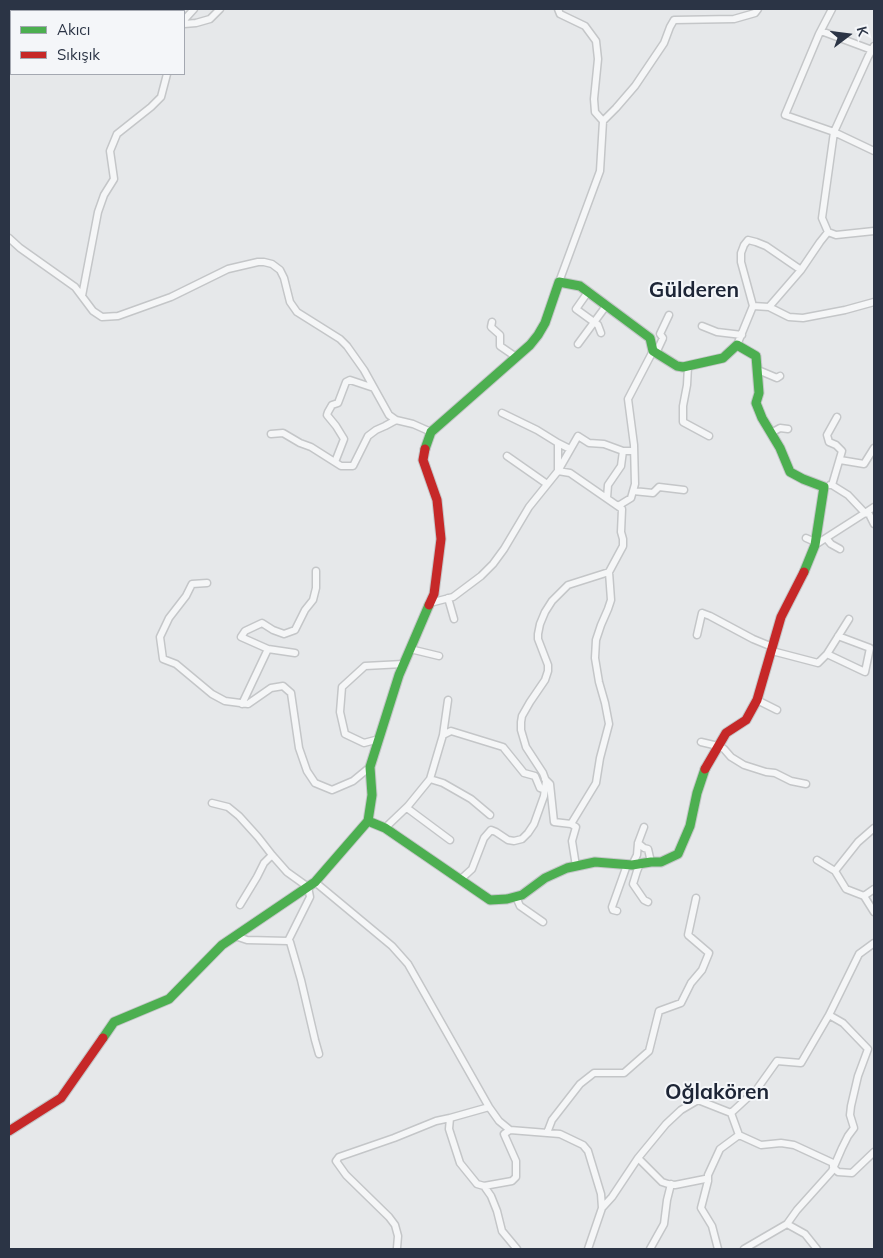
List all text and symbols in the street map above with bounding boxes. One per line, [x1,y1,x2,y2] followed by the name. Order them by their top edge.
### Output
[10,10,185,75] legend
[823,10,873,60] north arrow
[57,20,90,39] text: Akıcı
[853,24,872,38] text: K
[57,45,100,64] text: Sıkışık
[649,278,739,304] district label: Gülderen
[665,1080,769,1106] district label: Oğlakören

